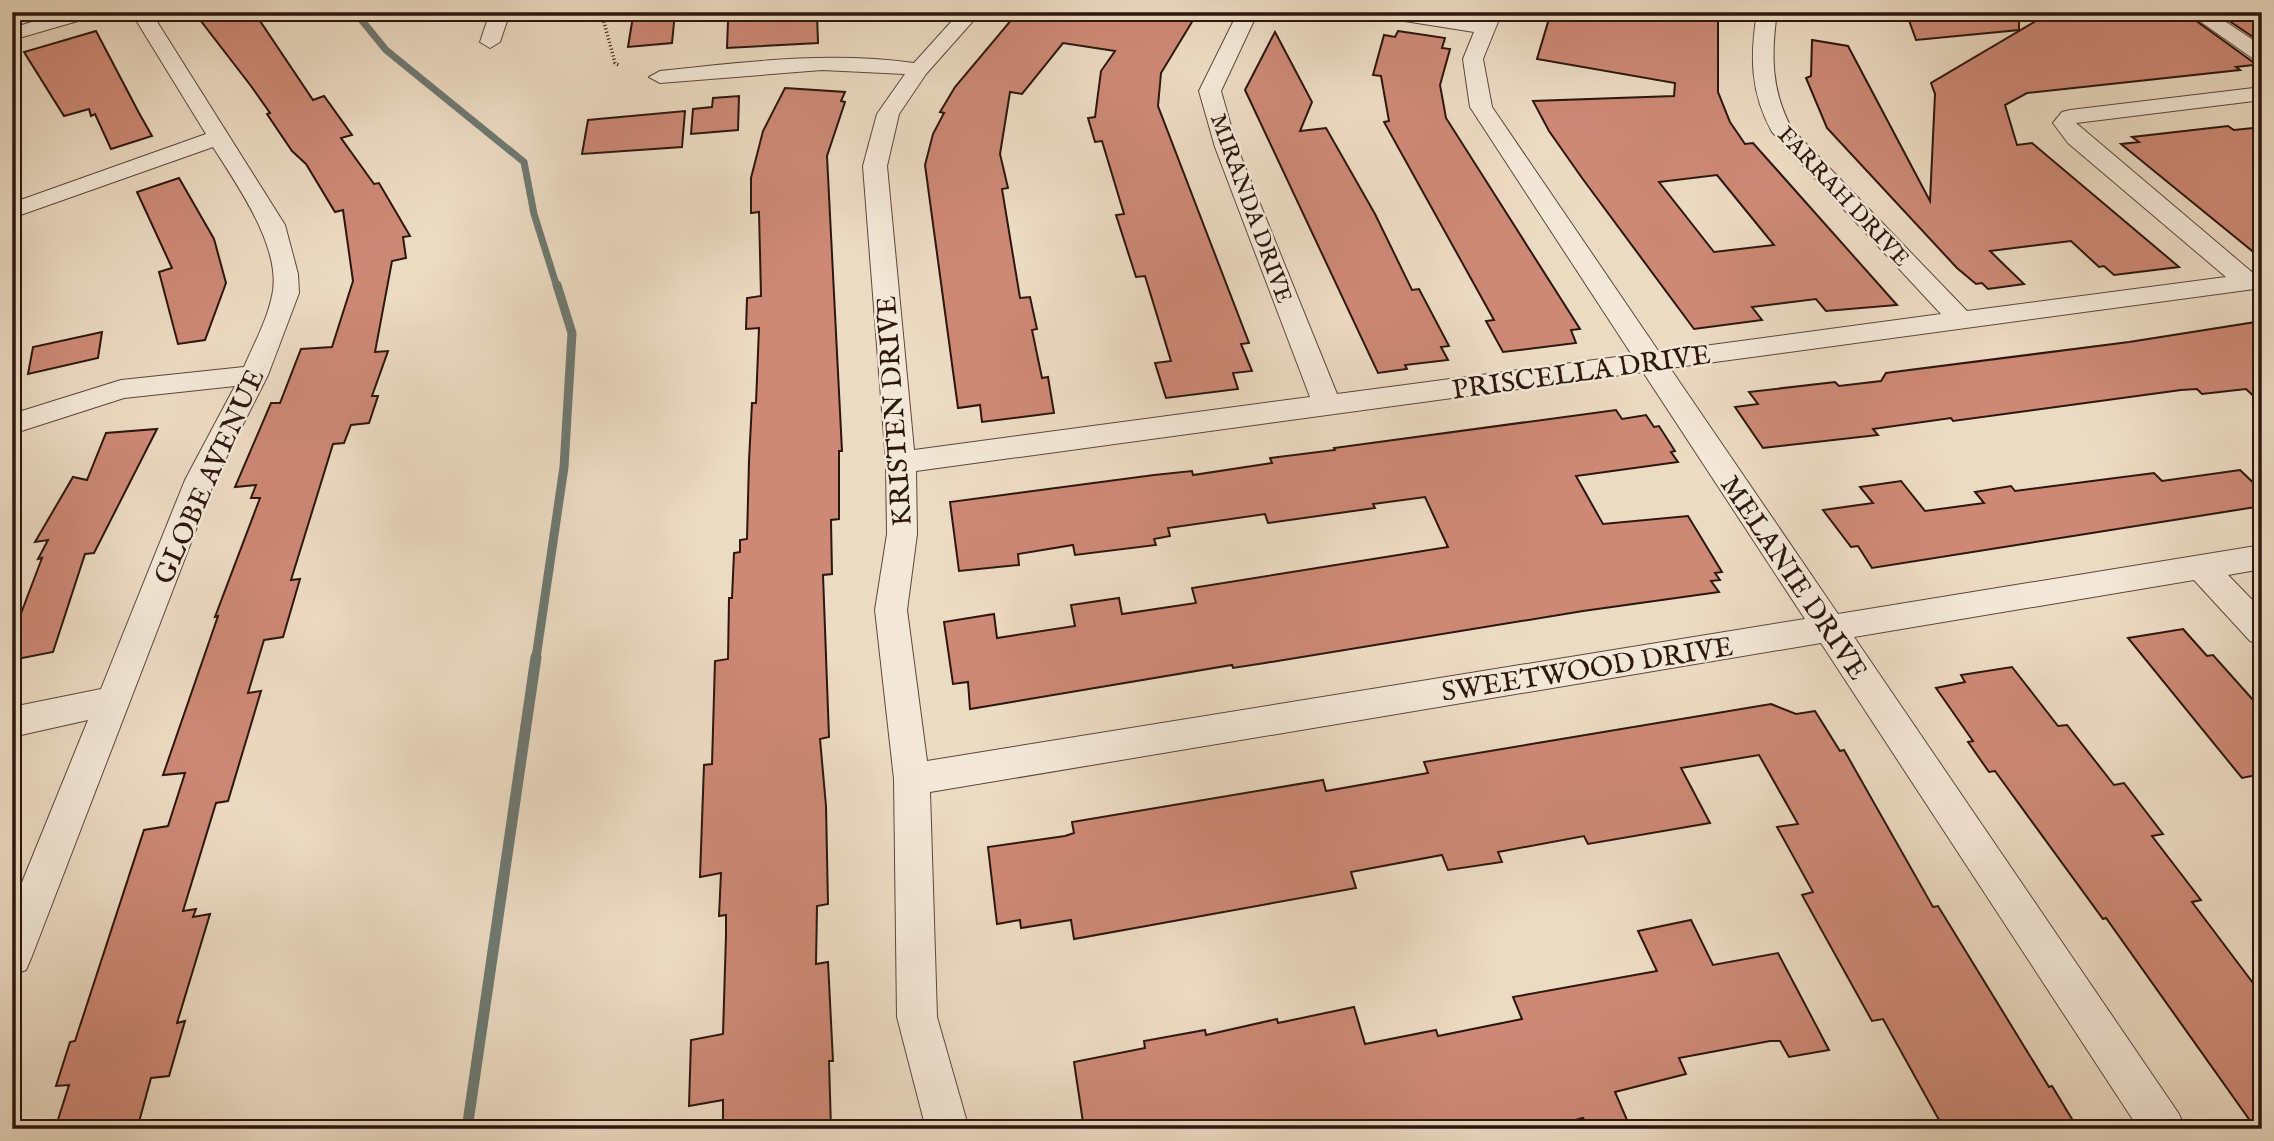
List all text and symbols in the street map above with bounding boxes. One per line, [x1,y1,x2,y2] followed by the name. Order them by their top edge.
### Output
[1203,110,1298,307] street label: MIRANDA DRIVE
[1771,121,1915,273] street label: FARRAH DRIVE
[870,294,921,527] street label: KRISTEN DRIVE
[1450,338,1713,409] street label: PRISCELLA DRIVE
[147,364,273,590] street label: GLOBE AVENUE
[1711,469,1874,687] street label: MELANIE DRIVE
[1439,630,1736,711] street label: SWEETWOOD DRIVE

